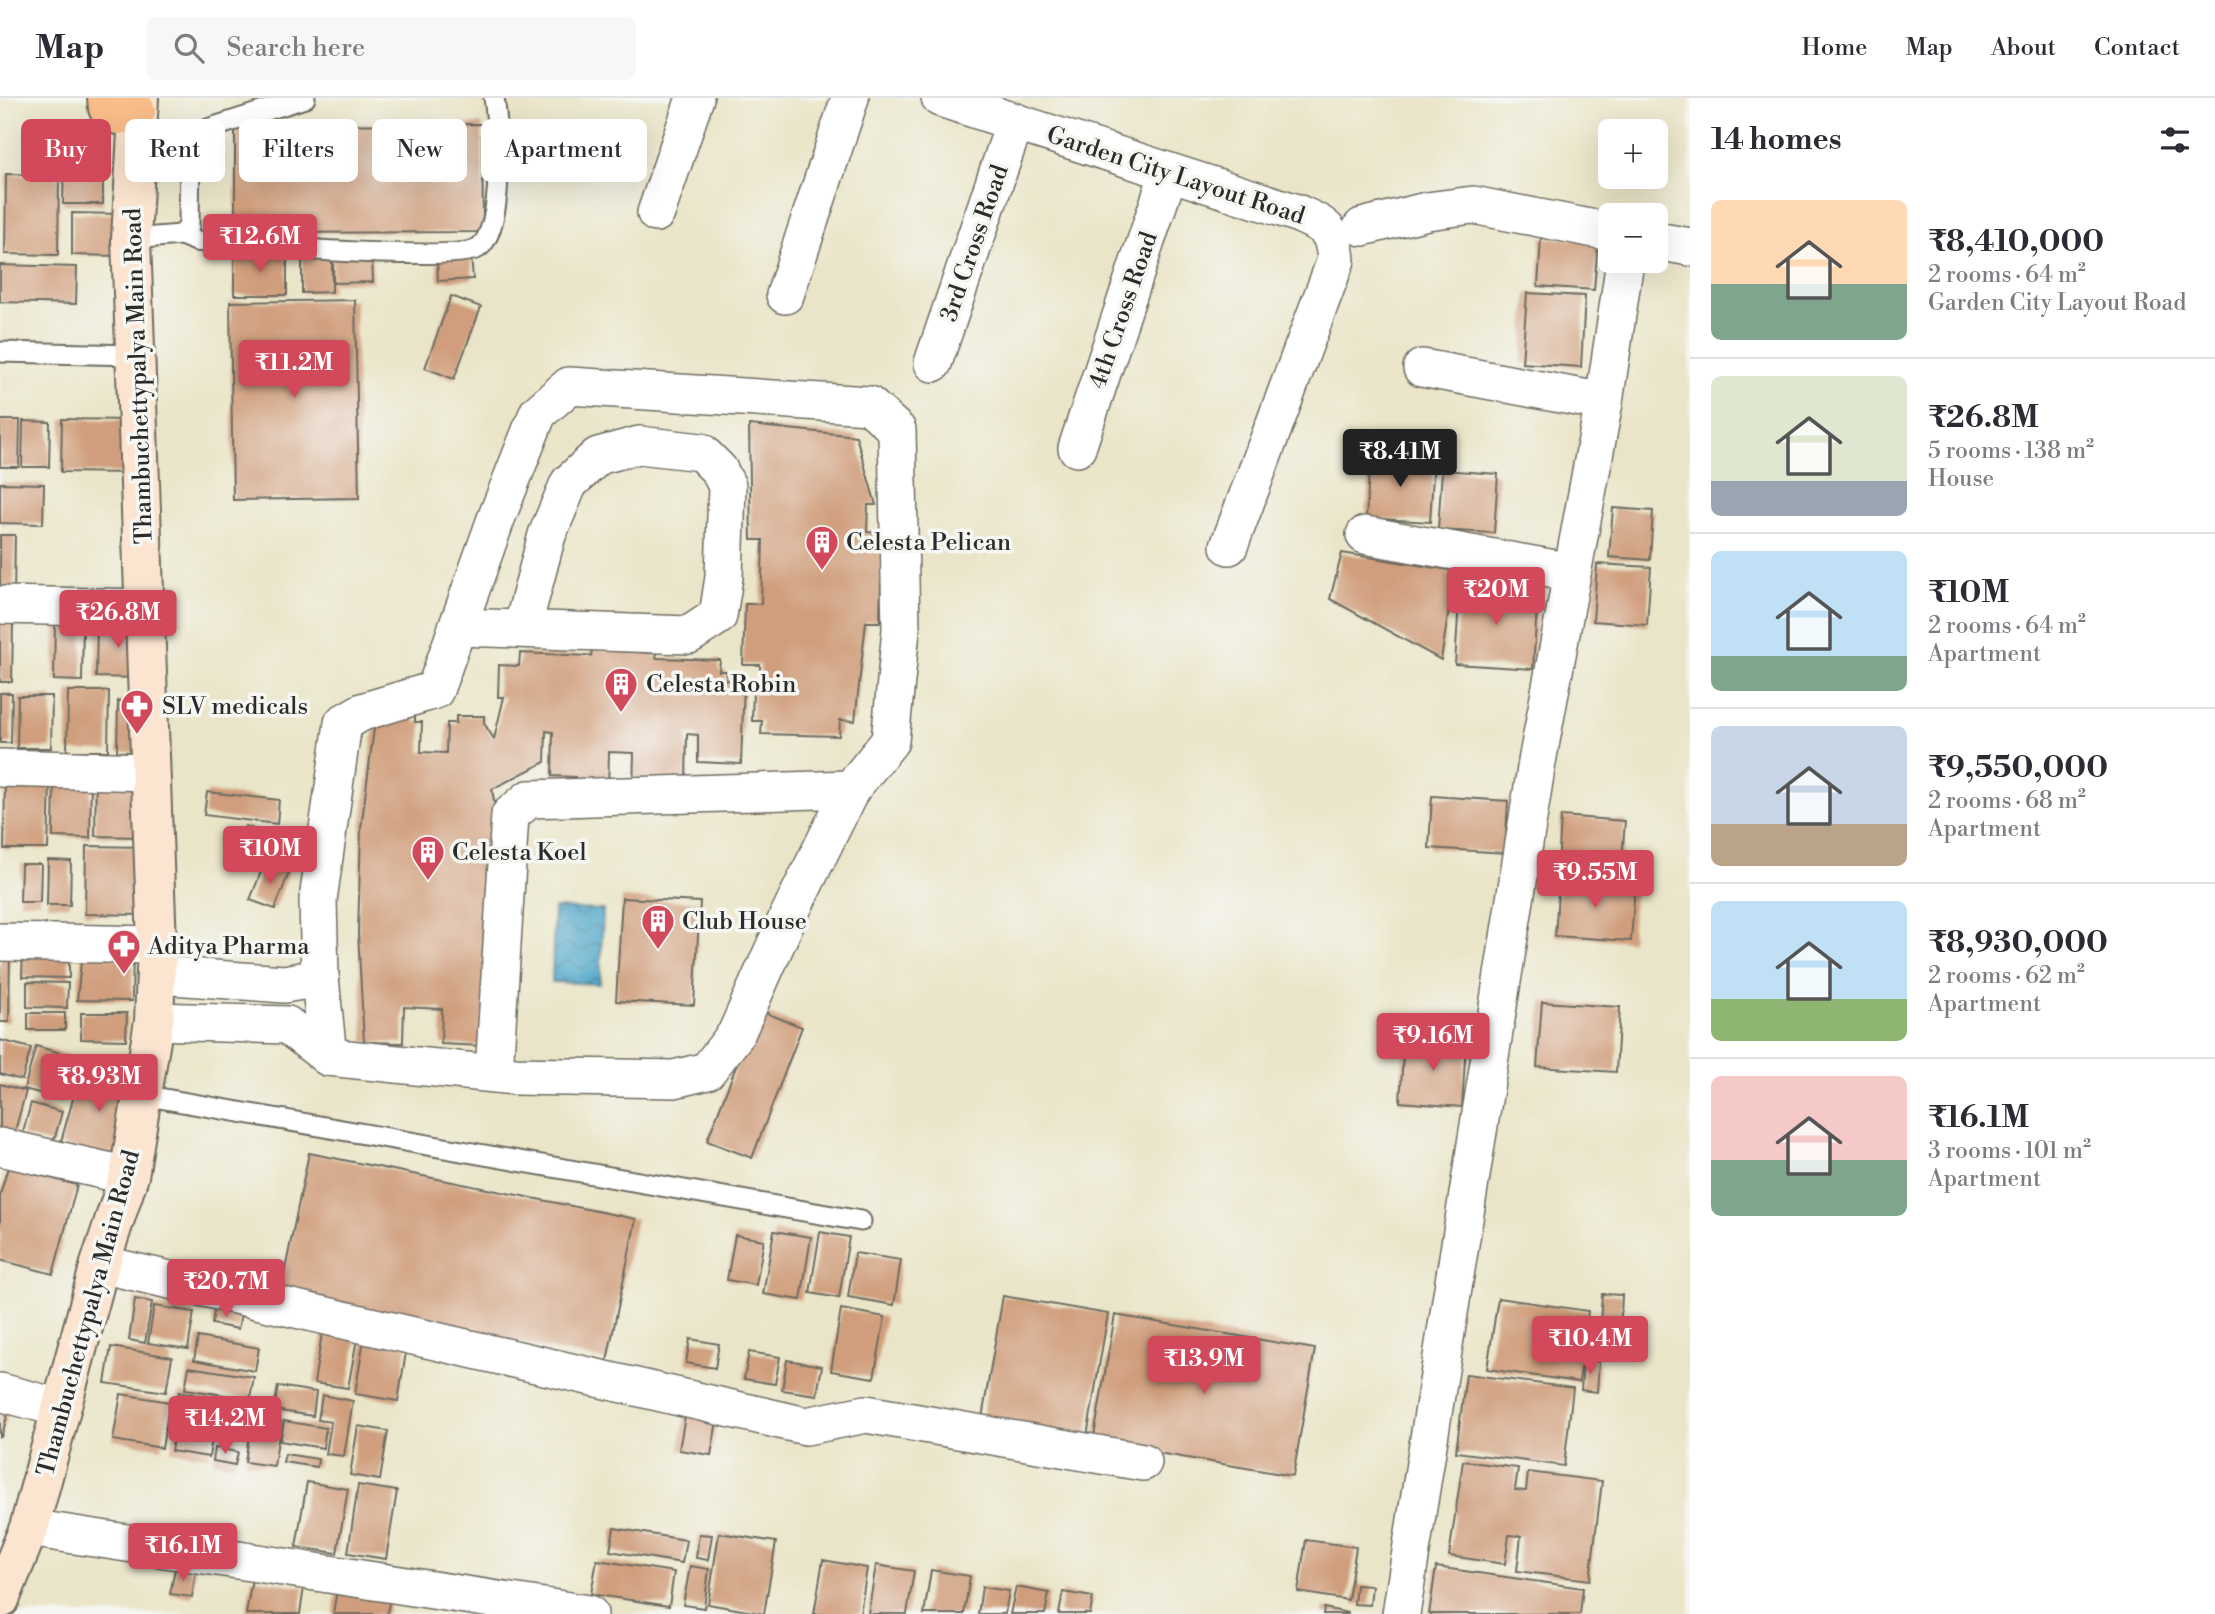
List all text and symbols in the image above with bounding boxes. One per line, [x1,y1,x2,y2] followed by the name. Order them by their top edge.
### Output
[146,17,636,80] search box
[35,28,104,69] text: Map
[170,29,208,67] icon: search
[226,32,365,64] text: Search here
[1802,33,1867,63] text: Home
[1905,33,1953,63] text: Map
[1991,33,2056,63] text: About
[2094,33,2180,63] text: Contact
[21,119,111,182] chip: Buy
[125,119,225,182] chip: Rent
[239,119,358,182] chip: Filters
[372,119,467,182] chip: New
[481,119,647,182] chip: Apartment
[1598,119,1668,273] map controls
[1598,119,1668,189] button: +
[1043,120,1309,232] street label: Garden City Layout Road
[1711,121,1842,159] text: 14 homes
[2156,121,2194,159] icon: filters
[934,161,1016,326] street label: 3rd Cross Road
[1598,203,1668,273] button: −
[118,207,160,545] street label: Thambuchettypalya Main Road
[203,214,317,274] pin: ₹12.6M
[219,223,301,251] text: ₹12.6M
[1928,223,2104,261] text: ₹8,410,000
[1083,228,1165,393] street label: 4th Cross Road
[1767,228,1851,312] icon: home
[1928,261,2086,289] text: 2 rooms · 64 m²
[1928,289,2186,317] text: Garden City Layout Road
[237,341,351,400] pin: ₹11.2M
[255,349,333,377] text: ₹11.2M
[1928,399,2039,437] text: ₹26.8M
[1767,404,1851,488] icon: home
[1343,430,1457,489] pin: ₹8.41M
[1928,437,2094,465] text: 5 rooms · 138 m²
[1359,438,1441,466] text: ₹8.41M
[1928,465,1994,493] text: House
[803,523,841,572] building icon: Celesta Pelican
[846,528,1011,558] place label: Celesta Pelican
[1455,568,1537,627] pin: ₹20M
[1928,574,2009,612] text: ₹10M
[1463,576,1529,604] text: ₹20M
[1767,579,1851,663] icon: home
[61,590,175,650] pin: ₹26.8M
[75,599,161,627] text: ₹26.8M
[1928,612,2086,640] text: 2 rooms · 64 m²
[1928,640,2041,668] text: Apartment
[602,665,640,714] building icon: Celesta Robin
[646,670,796,700] place label: Celesta Robin
[118,687,156,736] pharmacy icon: SLV medicals
[162,692,308,722] place label: SLV medicals
[1928,749,2108,787] text: ₹9,550,000
[1767,754,1851,838] icon: home
[1928,787,2086,815] text: 2 rooms · 68 m²
[1928,815,2041,843] text: Apartment
[229,826,311,886] pin: ₹10M
[409,833,447,882] building icon: Celesta Koel
[239,835,301,863] text: ₹10M
[452,838,587,868] place label: Celesta Koel
[1538,850,1652,910] pin: ₹9.55M
[1553,859,1637,887] text: ₹9.55M
[639,902,677,951] building icon: Club House
[682,907,807,937] place label: Club House
[1928,924,2108,962] text: ₹8,930,000
[105,927,143,976] pharmacy icon: Aditya Pharma
[1767,929,1851,1013] icon: home
[147,932,310,962] place label: Aditya Pharma
[1928,962,2085,990] text: 2 rooms · 62 m²
[1928,990,2041,1018] text: Apartment
[1376,1014,1490,1073] pin: ₹9.16M
[1393,1022,1473,1050] text: ₹9.16M
[42,1054,156,1114] pin: ₹8.93M
[57,1063,141,1091] text: ₹8.93M
[1928,1099,2029,1137] text: ₹16.1M
[1767,1104,1851,1188] icon: home
[1928,1137,2091,1165] text: 3 rooms · 101 m²
[31,1147,147,1480] street label: Thambuchettypalya Main Road
[1928,1165,2041,1193] text: Apartment
[169,1260,283,1319] pin: ₹20.7M
[183,1268,269,1296] text: ₹20.7M
[1533,1316,1647,1376] pin: ₹10.4M
[1548,1325,1632,1353] text: ₹10.4M
[1147,1336,1261,1396] pin: ₹13.9M
[1164,1345,1244,1373] text: ₹13.9M
[168,1396,282,1456] pin: ₹14.2M
[184,1405,266,1433] text: ₹14.2M
[126,1524,240,1583] pin: ₹16.1M
[144,1532,222,1560] text: ₹16.1M

